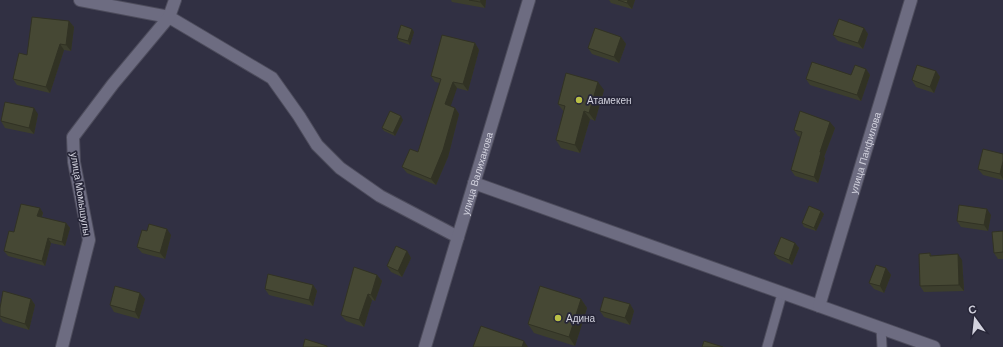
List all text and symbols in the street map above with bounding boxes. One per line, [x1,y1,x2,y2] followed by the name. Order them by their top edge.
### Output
[574,95,584,105] marker: Атамекен
[587,95,632,106] place label: Атамекен
[848,110,883,195] street label: улица Панфилова
[460,130,495,217] street label: улица Валиханова
[68,152,93,237] street label: улица Момышулы
[955,299,995,339] north arrow
[967,303,978,316] text: С
[553,313,563,323] marker: Адина
[566,313,596,324] place label: Адина

